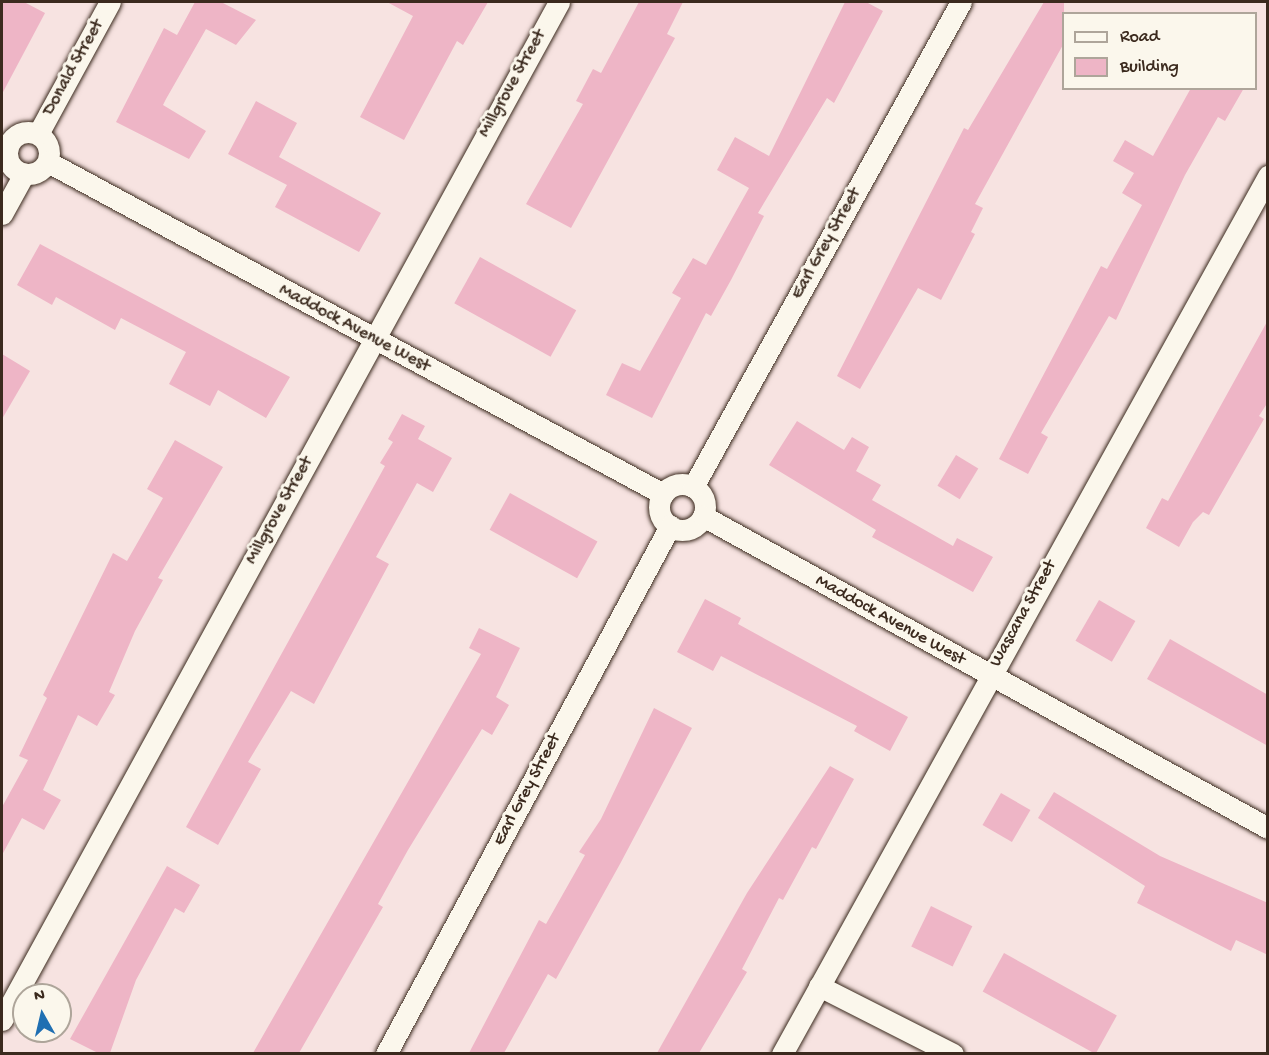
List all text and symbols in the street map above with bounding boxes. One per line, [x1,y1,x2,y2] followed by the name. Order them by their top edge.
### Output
[1062,12,1257,90] legend
[39,16,109,120] street label: Donald Street
[475,26,551,142] street label: Millgrove Street
[1120,27,1159,48] text: Road
[1120,57,1179,78] text: Building
[788,185,866,303] street label: Earl Grey Street
[275,280,433,378] street label: Maddock Avenue West
[242,453,318,569] street label: Millgrove Street
[986,557,1062,671] street label: Wascana Street
[811,571,969,671] street label: Maddock Avenue West
[489,730,567,850] street label: Earl Grey Street
[12,983,72,1043] north arrow
[33,987,46,1007] text: N

